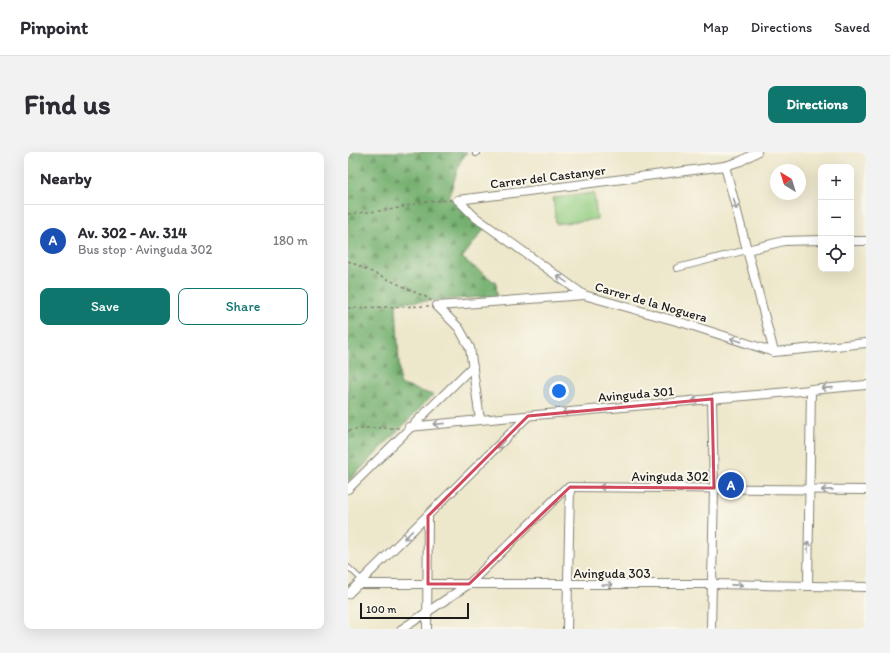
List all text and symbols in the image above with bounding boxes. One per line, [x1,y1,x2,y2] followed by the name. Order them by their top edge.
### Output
[20,16,88,39] text: Pinpoint
[703,19,729,36] text: Map
[751,19,812,36] text: Directions
[834,19,870,36] text: Saved
[768,86,866,123] button: Directions
[24,87,111,121] text: Find us
[489,162,607,192] street label: Carrer del Castanyer
[770,164,806,200] north arrow
[818,164,854,272] map controls
[818,164,854,200] button: +
[40,168,92,188] text: Nearby
[732,197,739,210] one-way arrow
[818,200,854,236] button: −
[78,224,187,242] text: Av. 302 - Av. 314
[49,233,57,248] text: A
[273,233,308,248] text: 180 m
[818,236,854,272] button: locate
[78,242,212,257] text: Bus stop · Avinguda 302
[557,275,568,283] one-way arrow
[593,279,710,325] street label: Carrer de la Noguera
[40,288,170,325] button: Save
[178,288,308,325] button: Share
[730,336,743,343] one-way arrow
[549,381,569,401] your location
[597,383,675,405] street label: Avinguda 301
[821,384,834,391] one-way arrow
[692,396,705,404] one-way arrow
[562,408,575,416] one-way arrow
[433,420,446,428] one-way arrow
[496,439,506,449] one-way arrow
[632,469,709,484] street label: Avinguda 302
[718,470,744,500] pin: A
[599,483,612,491] one-way arrow
[821,486,834,494] one-way arrow
[403,530,413,540] one-way arrow
[804,541,812,554] one-way arrow
[573,566,651,581] street label: Avinguda 303
[600,581,613,589] one-way arrow
[730,581,743,589] one-way arrow
[360,601,469,620] scale bar
[366,603,396,616] text: 100 m

